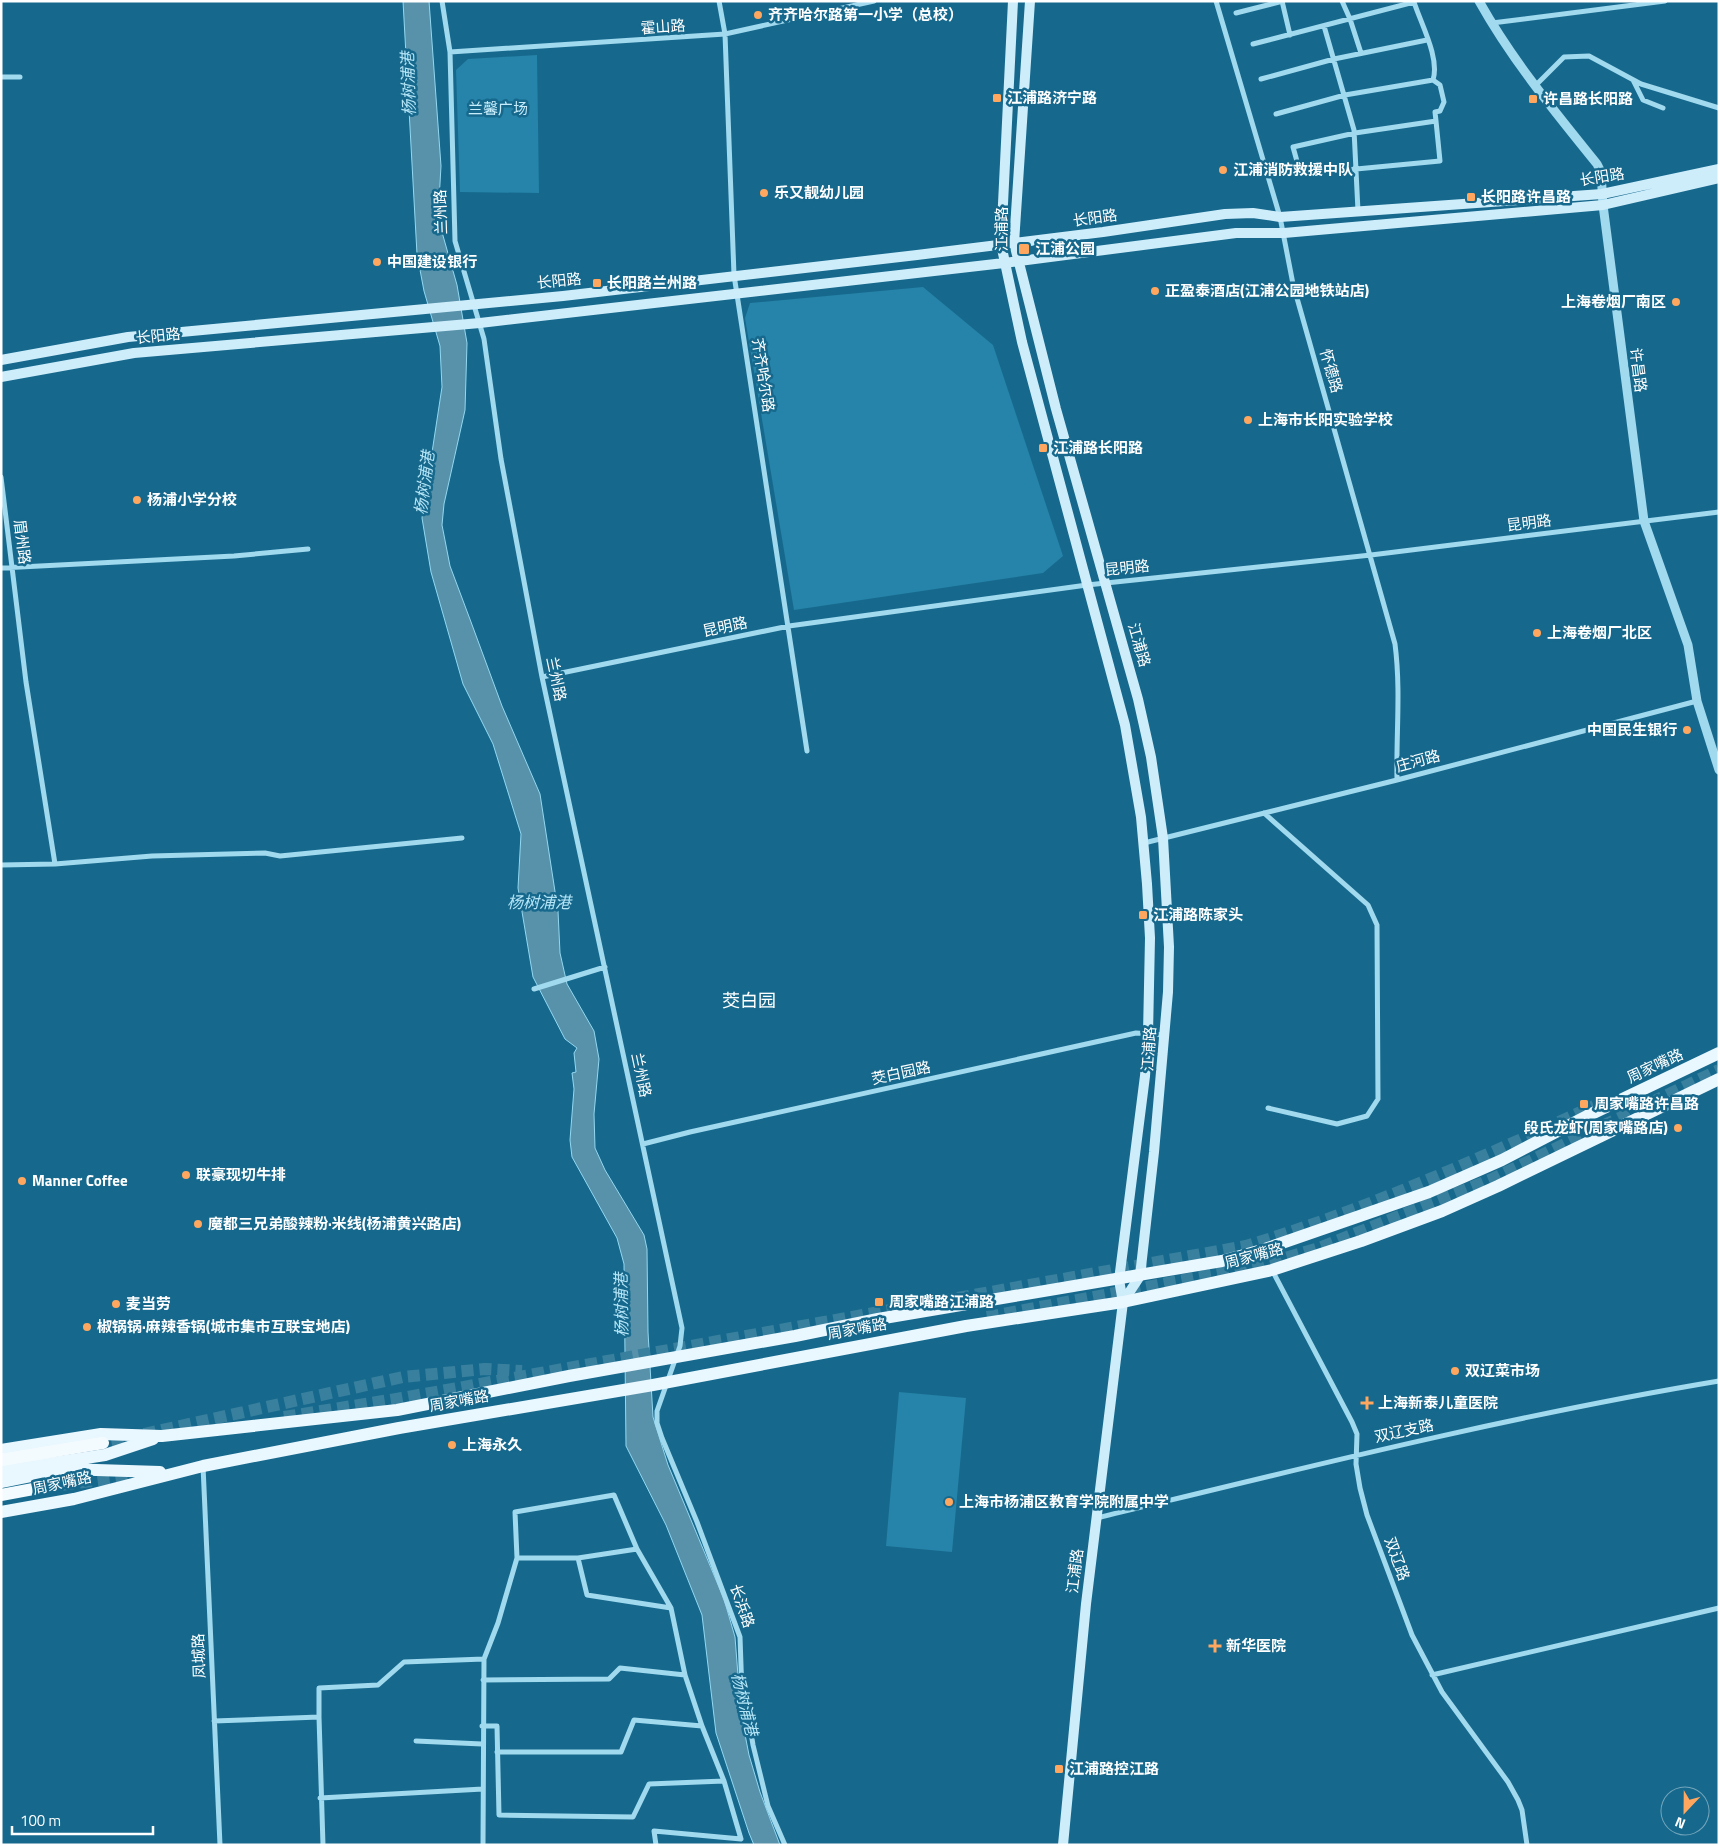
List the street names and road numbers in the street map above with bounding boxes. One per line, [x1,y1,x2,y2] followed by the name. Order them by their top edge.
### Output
[640,13,686,40] street label: 霍山路
[1578,162,1626,191] street label: 长阳路
[428,189,453,235] street label: 兰州路
[1071,203,1119,232] street label: 长阳路
[990,206,1013,252] street label: 江浦路
[535,267,583,294] street label: 长阳路
[134,322,182,349] street label: 长阳路
[746,336,781,414] street label: 齐齐哈尔路
[1314,346,1349,396] street label: 怀德路
[1624,346,1653,394] street label: 许昌路
[1505,508,1553,537] street label: 昆明路
[8,518,37,566] street label: 眉州路
[1103,554,1151,581] street label: 昆明路
[700,611,749,642] street label: 昆明路
[1122,620,1157,670] street label: 江浦路
[541,654,572,703] street label: 兰州路
[1393,744,1443,777] street label: 庄河路
[1135,1026,1162,1072] street label: 江浦路
[1623,1042,1687,1089] street label: 周家嘴路
[626,1050,657,1099] street label: 兰州路
[869,1055,933,1090] street label: 茭白园路
[1222,1237,1286,1274] street label: 周家嘴路
[825,1312,888,1345] street label: 周家嘴路
[427,1384,490,1417] street label: 周家嘴路
[1372,1413,1436,1448] street label: 双辽支路
[30,1465,94,1500] street label: 周家嘴路
[1379,1534,1416,1584] street label: 双辽路
[1060,1547,1089,1595] street label: 江浦路
[724,1581,761,1631] street label: 长浜路
[186,1633,211,1679] street label: 凤城路

